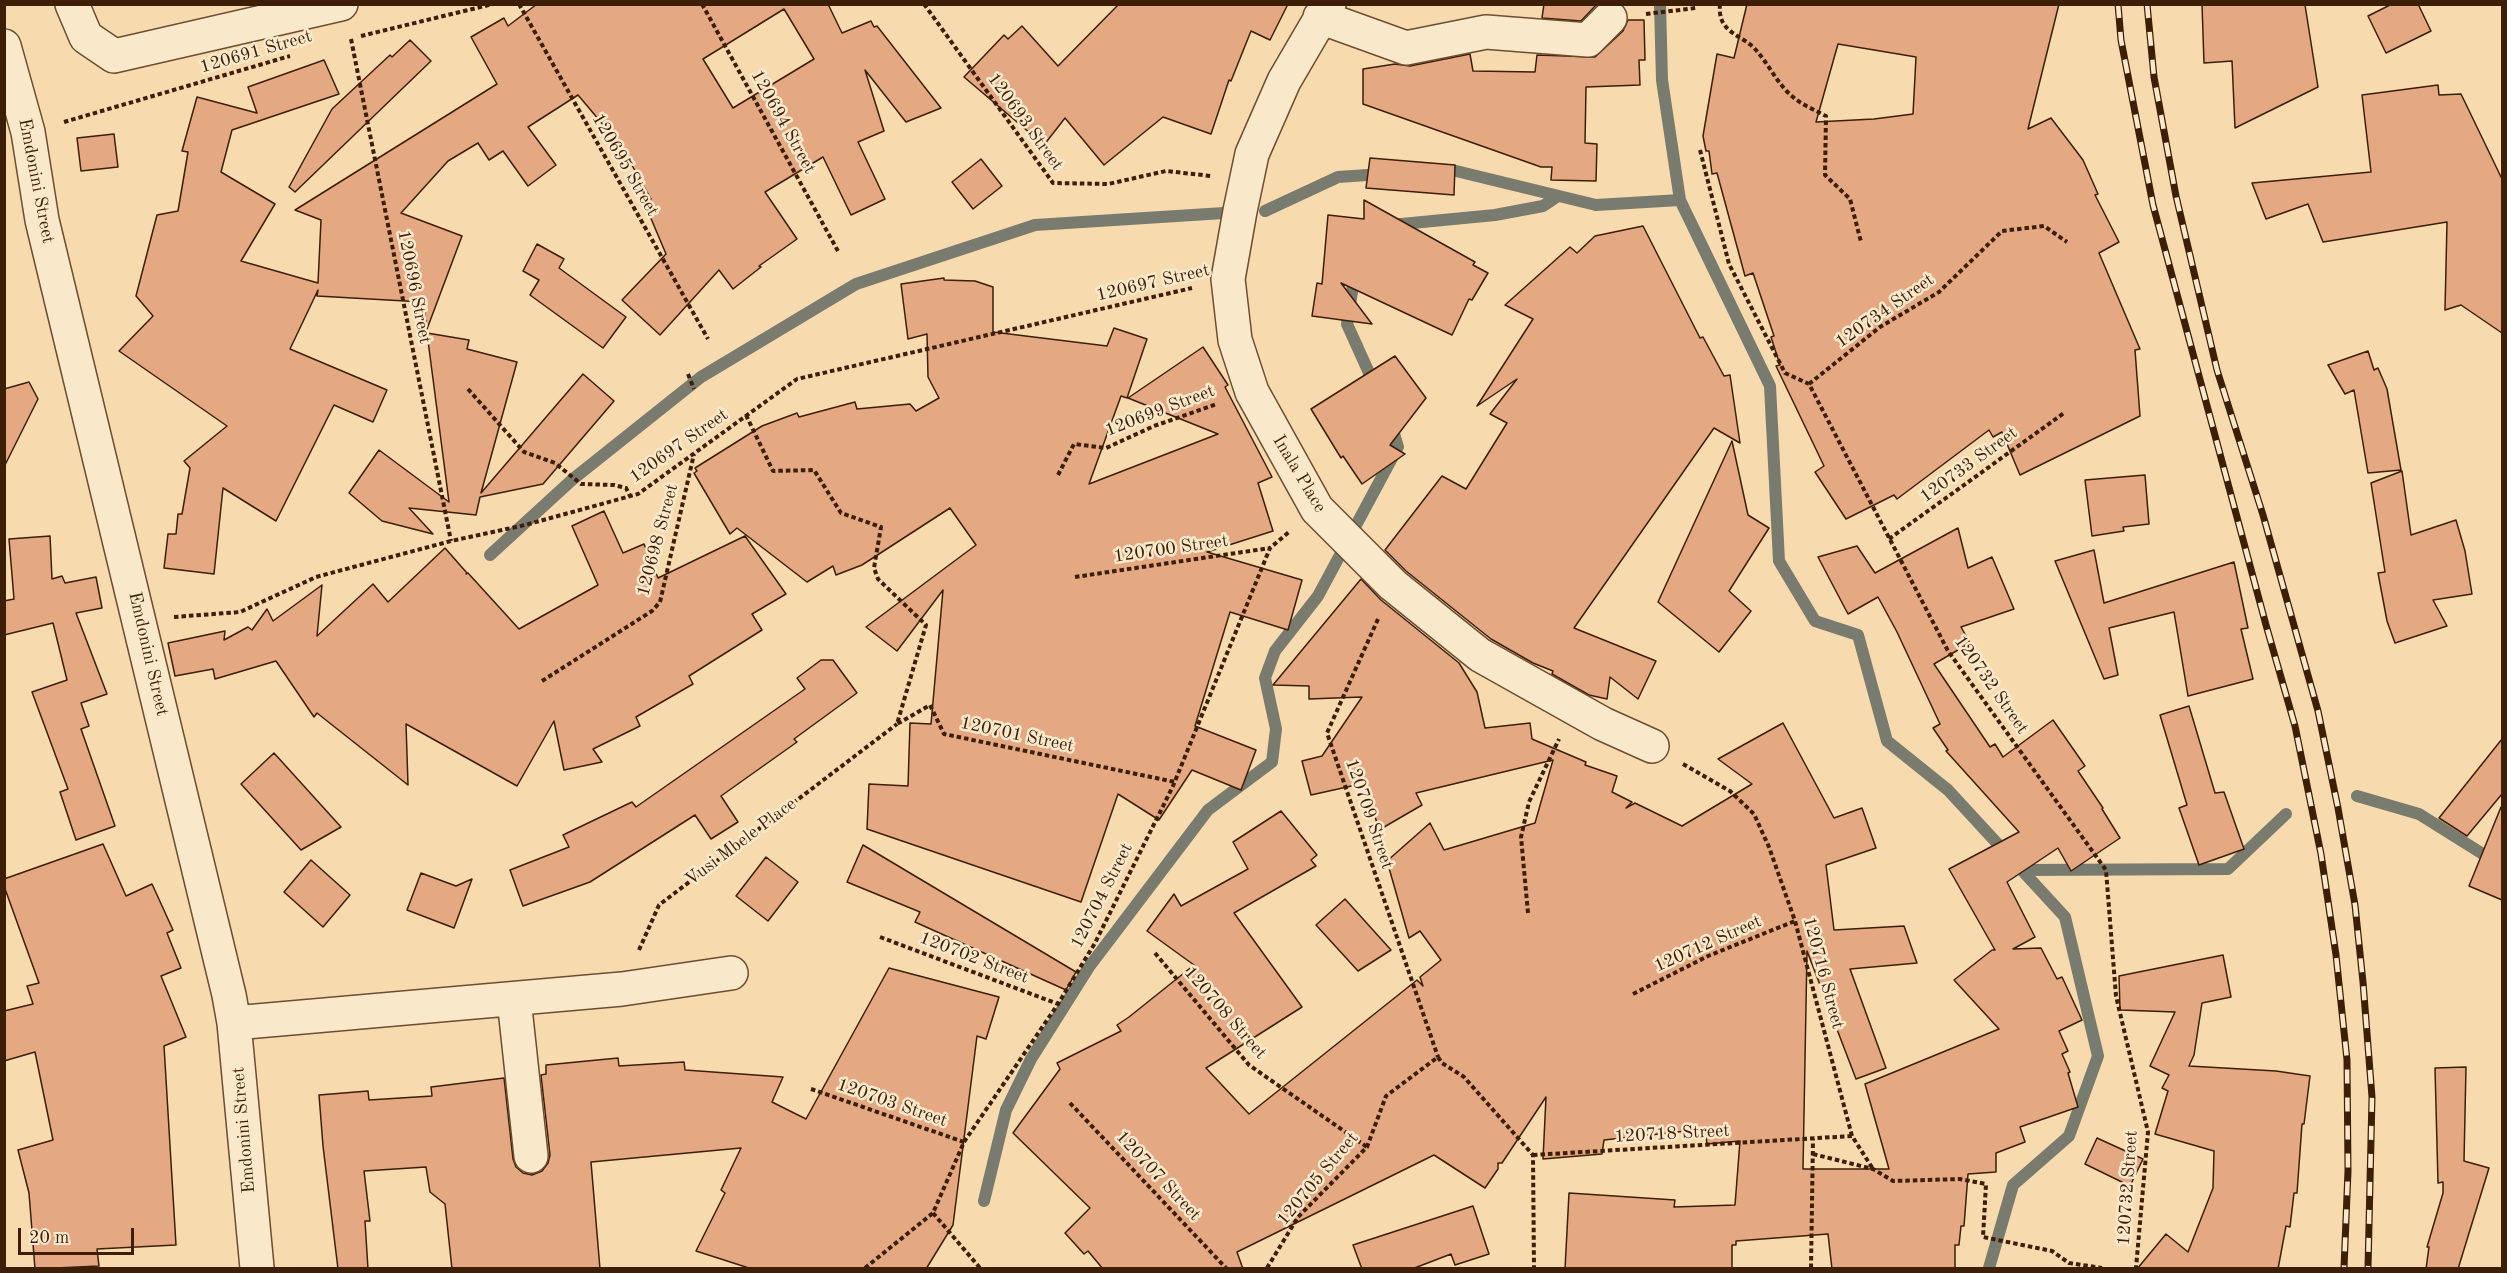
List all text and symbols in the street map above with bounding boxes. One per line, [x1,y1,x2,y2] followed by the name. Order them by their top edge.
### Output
[198,26,314,78] street label: 120691 Street
[746,66,820,178] street label: 120694 Street
[982,69,1068,175] street label: 120693 Street
[587,110,663,220] street label: 120695 Street
[13,117,59,245] street label: Emdonini Street
[392,228,436,346] street label: 120696 Street
[1094,259,1212,307] street label: 120697 Street
[1832,269,1938,353] street label: 120734 Street
[1102,380,1218,442] street label: 120699 Street
[626,404,732,488] street label: 120697 Street
[1916,422,2022,508] street label: 120733 Street
[1267,431,1331,517] street label: Inala Place
[633,481,683,599] street label: 120698 Street
[1112,530,1230,568] street label: 120700 Street
[123,590,173,718] street label: Emdonini Street
[1949,632,2033,738] street label: 120732 Street
[958,712,1076,758] street label: 120701 Street
[1340,756,1398,872] street label: 120709 Street
[681,793,801,891] street label: Vusi Mbele Place
[1066,840,1138,952] street label: 120704 Street
[1651,911,1765,977] street label: 120712 Street
[1798,914,1848,1032] street label: 120716 Street
[916,927,1032,989] street label: 120702 Street
[1179,962,1271,1064] street label: 120708 Street
[228,1066,260,1194] street label: Emdonini Street
[834,1074,950,1132] street label: 120703 Street
[1614,1120,1730,1148] street label: 120718 Street
[1111,1126,1205,1226] street label: 120707 Street
[1273,1128,1363,1230] street label: 120705 Street
[2113,1130,2143,1246] street label: 120732 Street
[21,1216,136,1254] scale bar
[29,1229,69,1247] text: 20 m

